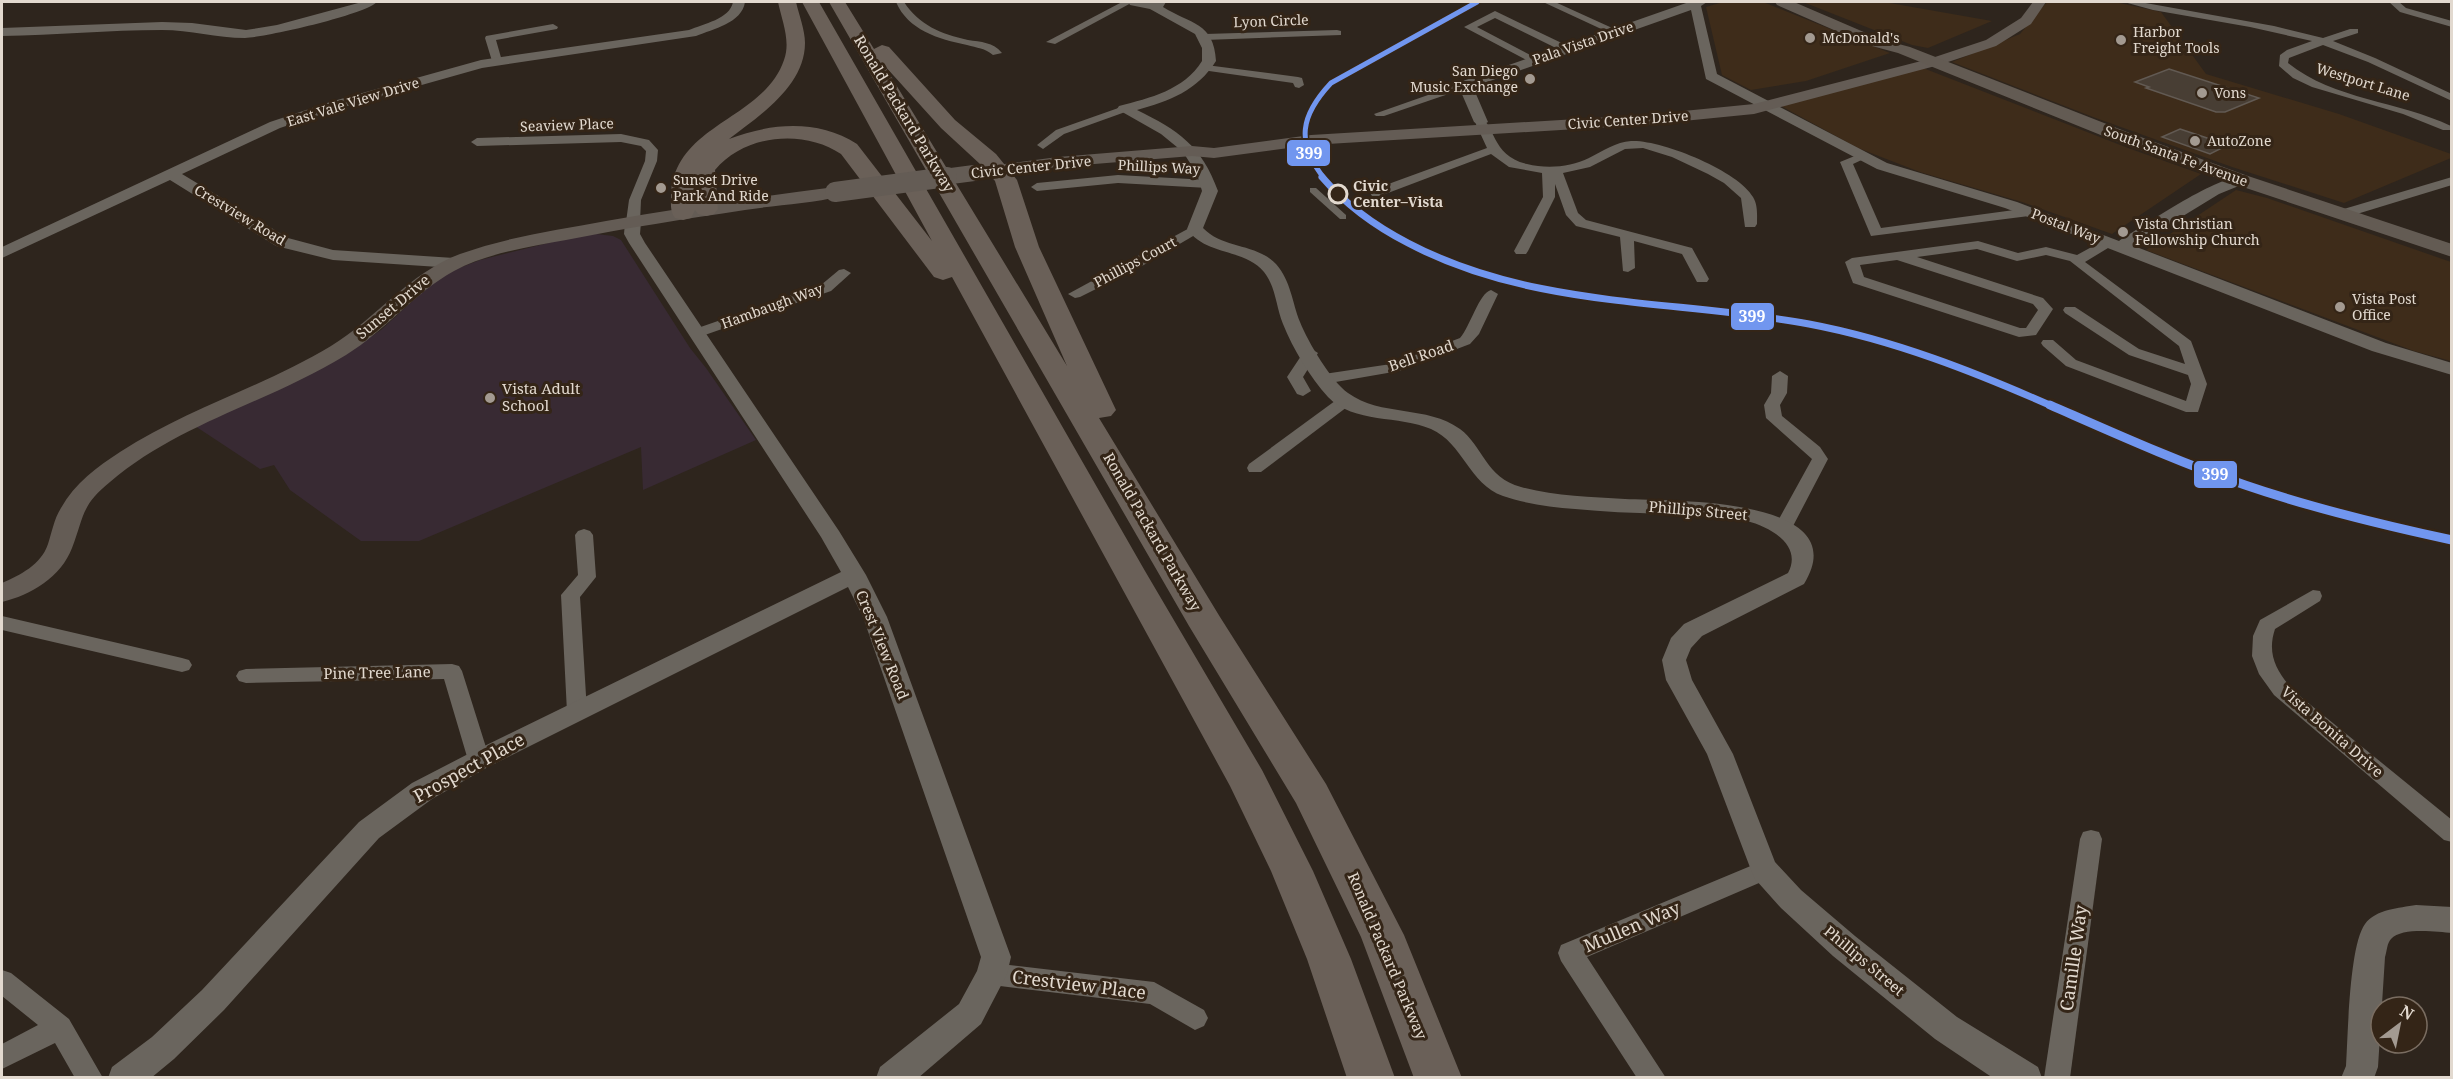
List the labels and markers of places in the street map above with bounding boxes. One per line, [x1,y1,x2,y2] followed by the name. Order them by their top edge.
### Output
[2133,22,2220,57] place label: Harbor Freight Tools
[1822,28,1900,47] place label: McDonald's
[1803,31,1817,45] marker: McDonald's
[2114,33,2128,47] marker: Harbor Freight Tools
[1410,61,1518,96] place label: San Diego Music Exchange
[1523,72,1537,86] marker: San Diego Music Exchange
[2214,83,2246,102] place label: Vons
[2195,86,2209,100] marker: Vons
[2207,131,2271,150] place label: AutoZone
[2188,134,2202,148] marker: AutoZone
[673,170,769,205] place label: Sunset Drive Park And Ride
[1353,176,1443,211] place label: Civic Center–Vista
[654,181,668,195] marker: Sunset Drive Park And Ride
[1328,184,1348,204] marker: Civic Center–Vista
[2135,214,2260,249] place label: Vista Christian Fellowship Church
[2116,225,2130,239] marker: Vista Christian Fellowship Church
[2352,289,2417,324] place label: Vista Post Office
[2333,300,2347,314] marker: Vista Post Office
[502,378,580,415] place label: Vista Adult School
[483,391,497,405] marker: Vista Adult School

